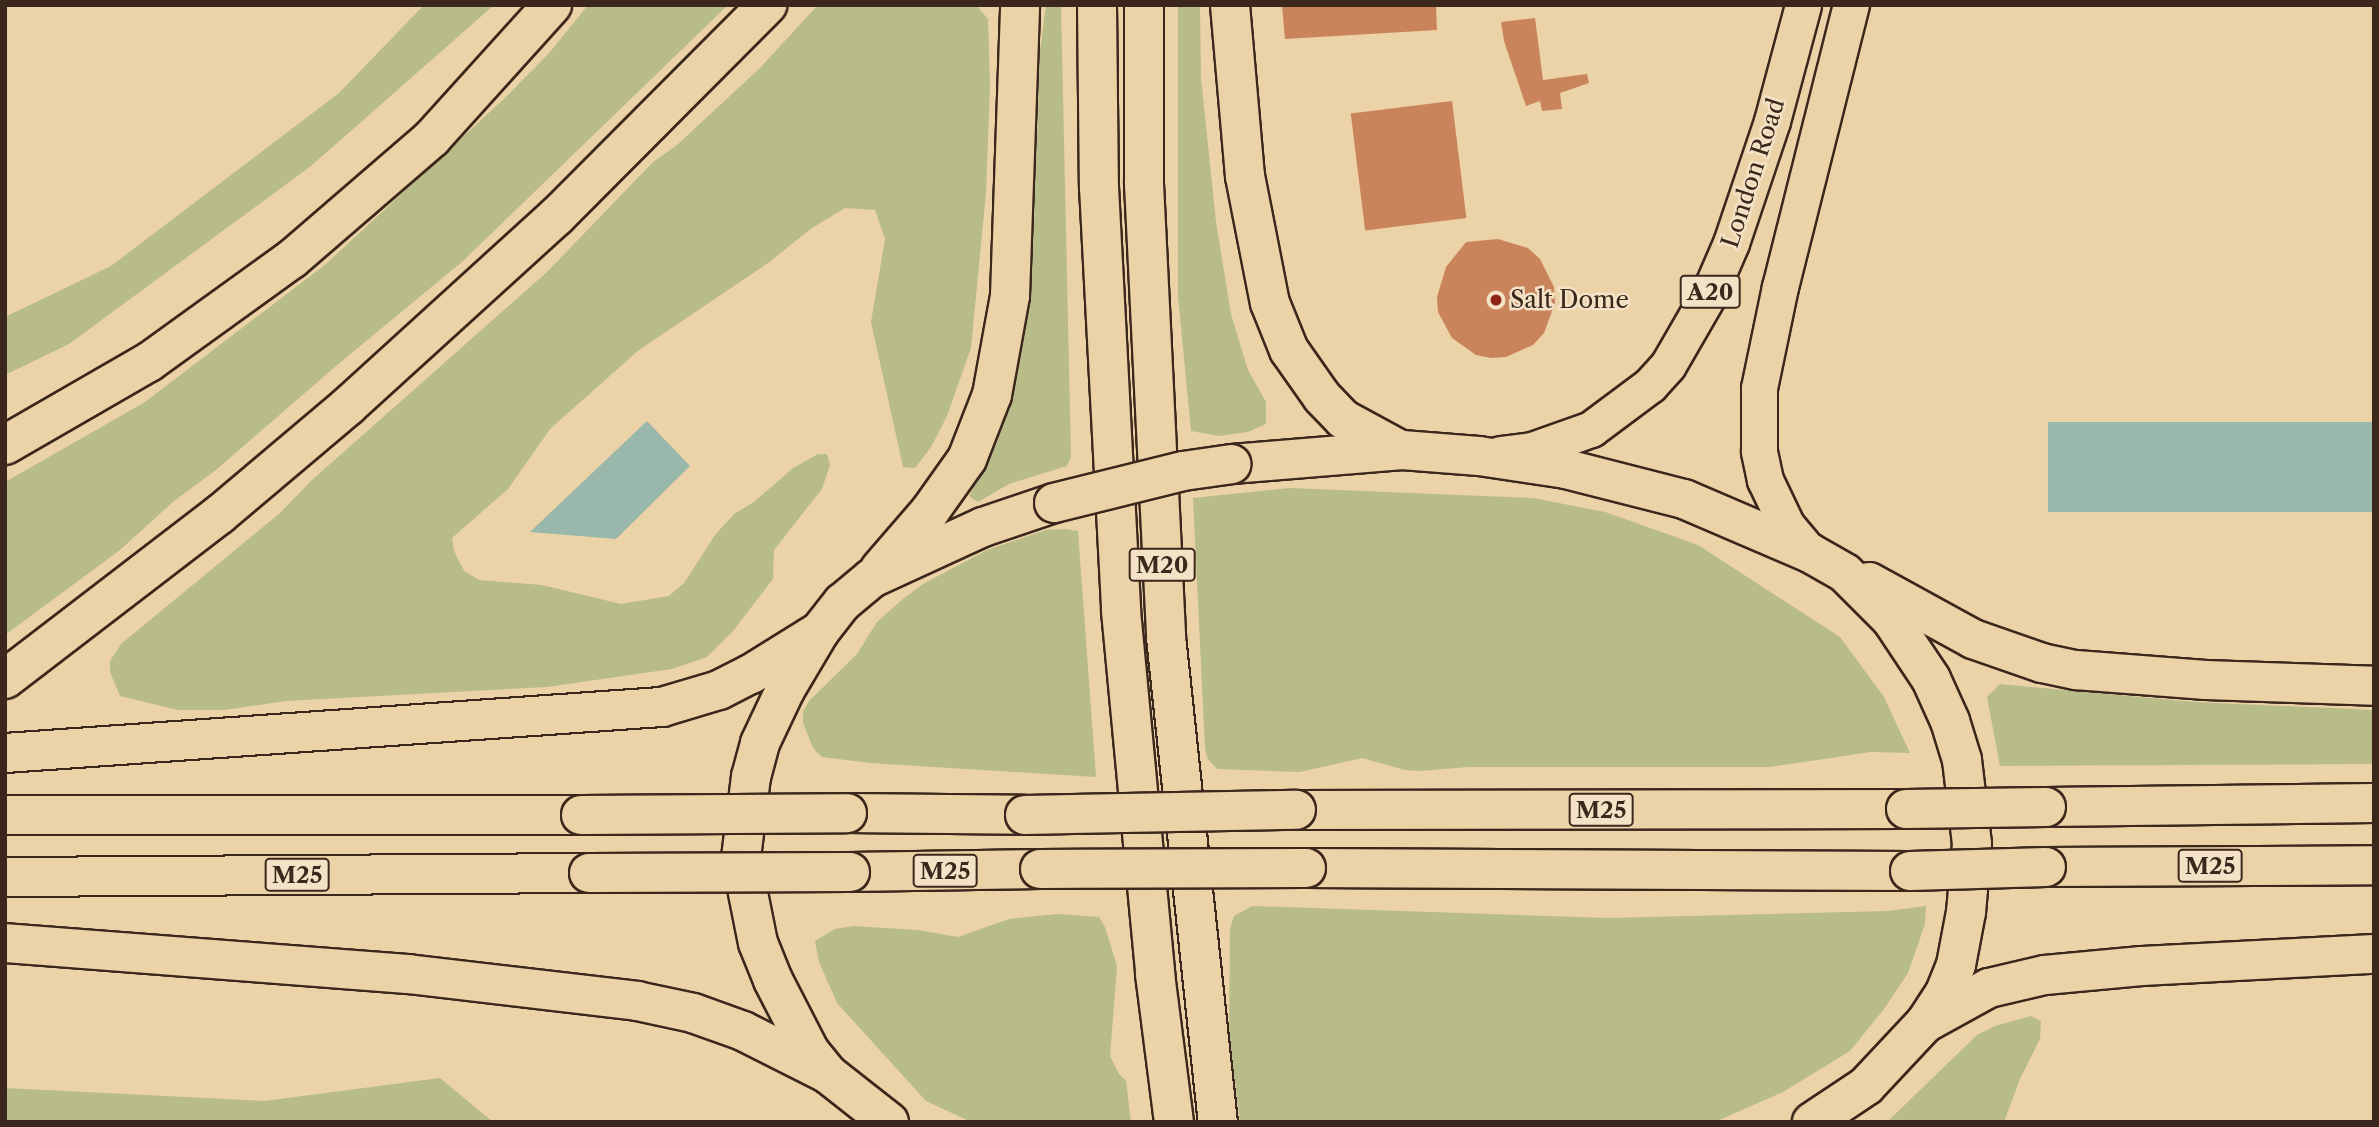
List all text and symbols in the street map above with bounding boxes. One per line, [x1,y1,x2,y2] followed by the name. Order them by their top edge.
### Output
[1715,95,1791,251] street label: London Road
[1678,272,1742,312] road number: A20
[1510,286,1629,314] place label: Salt Dome
[1488,292,1504,308] marker: Salt Dome
[1127,545,1197,584] road number: M20
[1568,790,1634,830] road number: M25
[2177,846,2243,886] road number: M25
[912,852,978,890] road number: M25
[264,856,330,894] road number: M25

